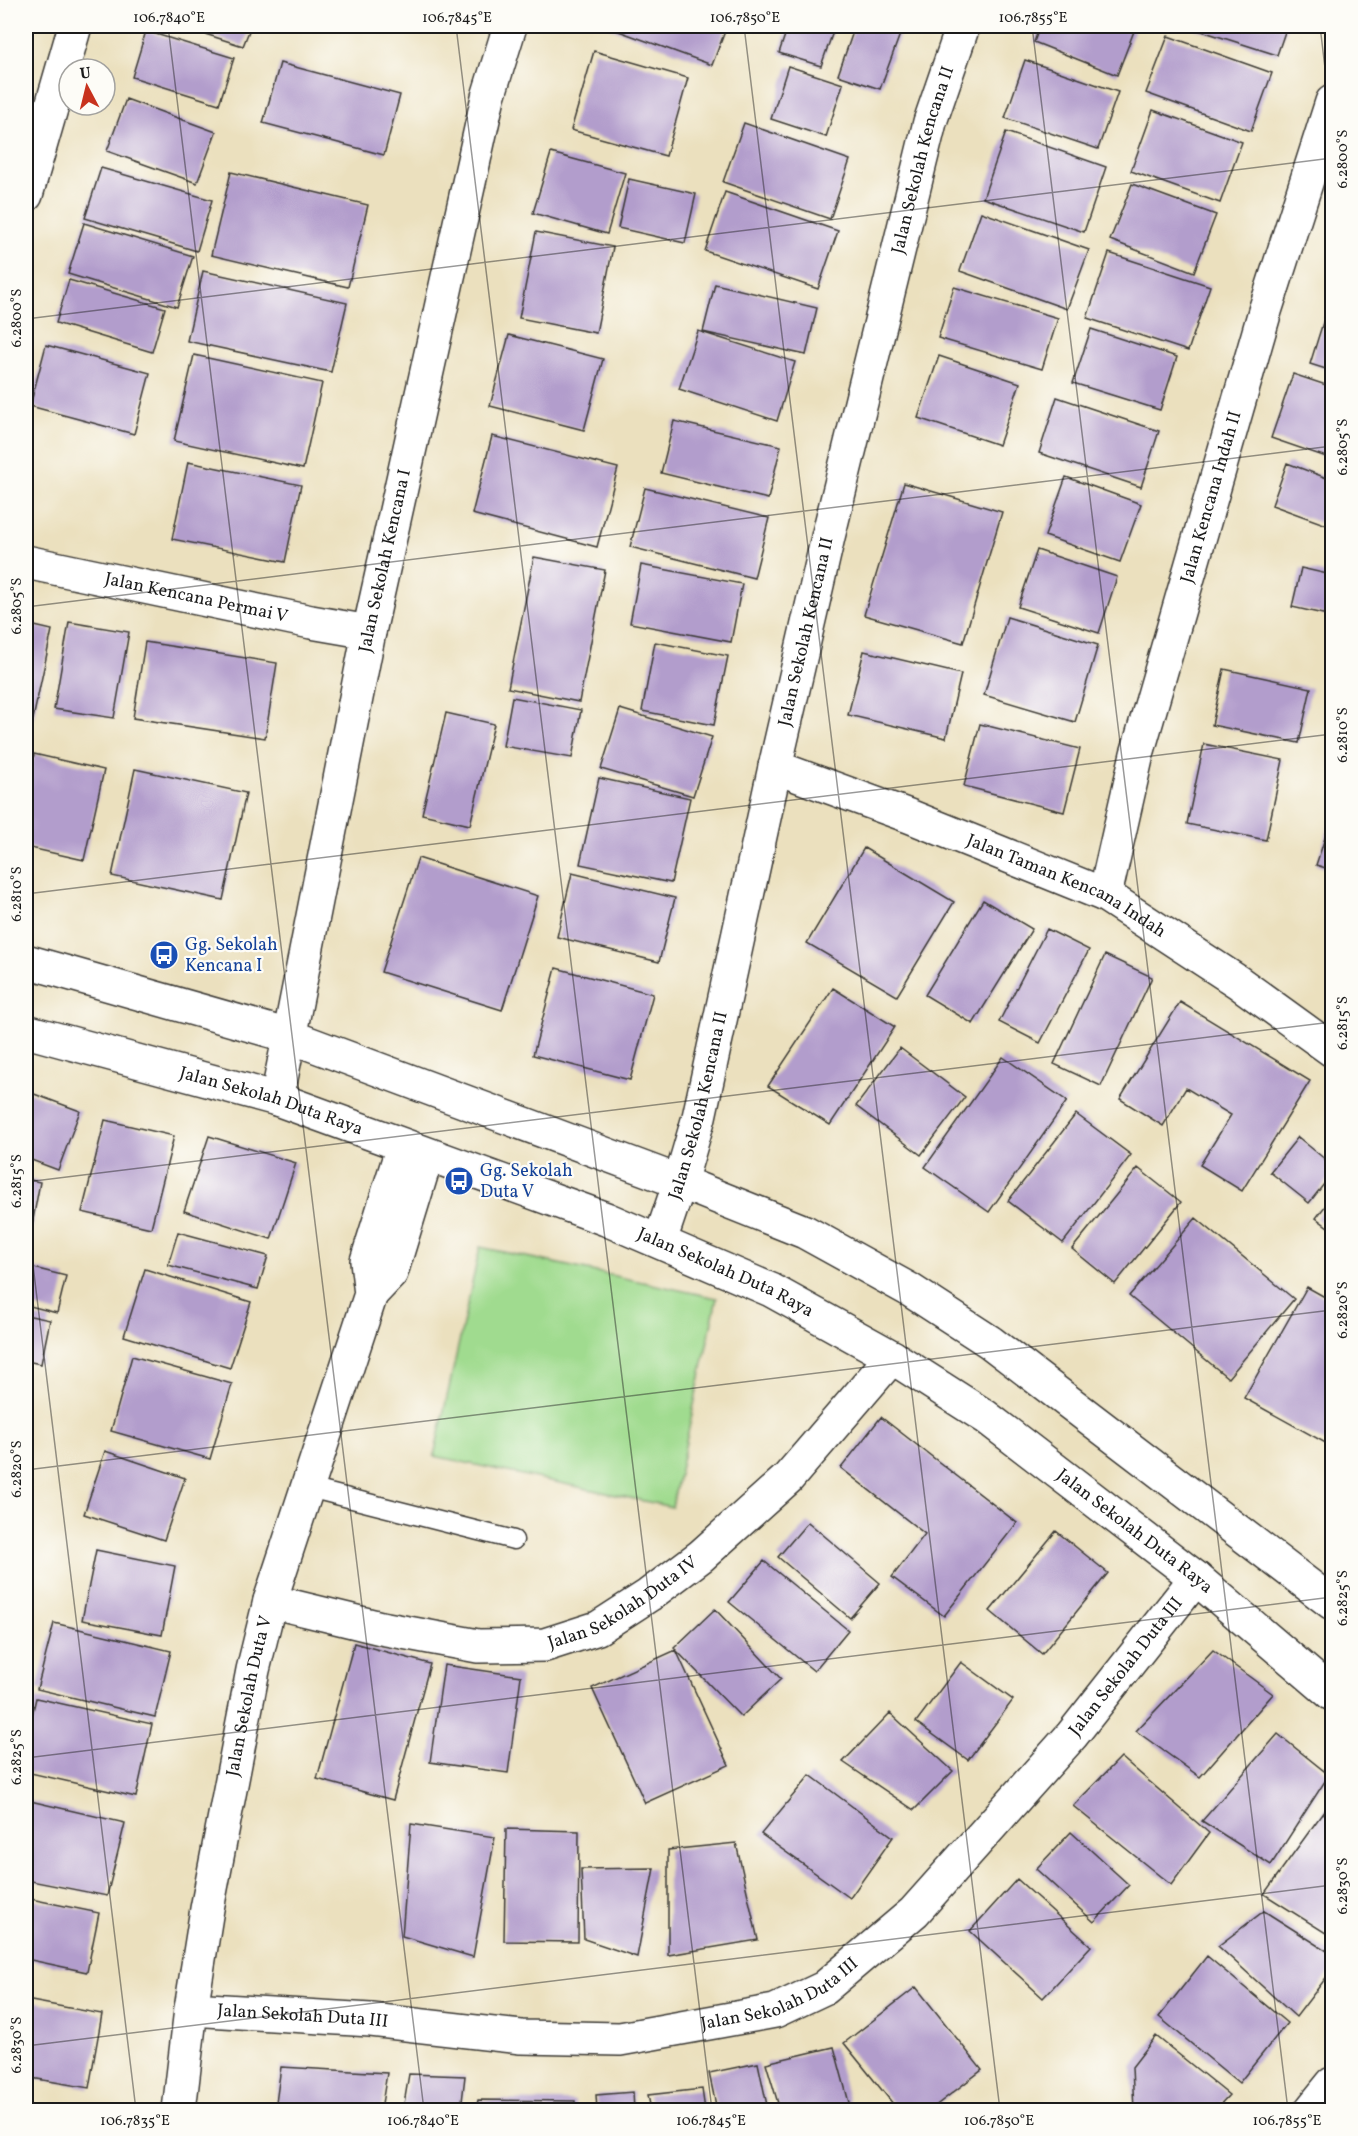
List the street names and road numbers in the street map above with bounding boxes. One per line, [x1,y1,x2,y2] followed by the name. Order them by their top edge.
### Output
[886,63,961,256] street label: Jalan Sekolah Kencana II
[1175,408,1248,586] street label: Jalan Kencana Indah II
[353,467,417,655] street label: Jalan Sekolah Kencana I
[772,535,840,729] street label: Jalan Sekolah Kencana II
[102,566,290,629] street label: Jalan Kencana Permai V
[963,828,1171,944] street label: Jalan Taman Kencana Indah
[662,1009,734,1203] street label: Jalan Sekolah Kencana II
[176,1061,366,1142] street label: Jalan Sekolah Duta Raya
[633,1221,818,1324] street label: Jalan Sekolah Duta Raya
[1051,1463,1218,1599] street label: Jalan Sekolah Duta Raya
[545,1550,703,1656] street label: Jalan Sekolah Duta IV
[1063,1592,1189,1742] street label: Jalan Sekolah Duta III
[220,1613,278,1779] street label: Jalan Sekolah Duta V
[699,1952,864,2037] street label: Jalan Sekolah Duta III
[217,1998,390,2034] street label: Jalan Sekolah Duta III

